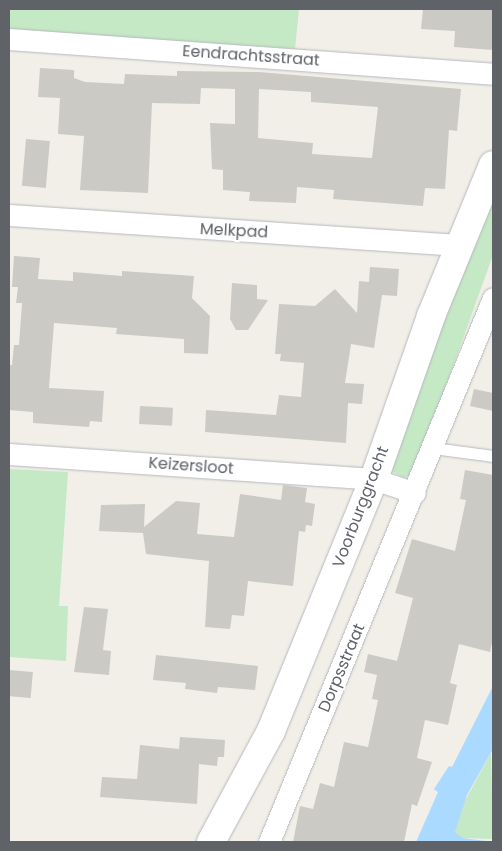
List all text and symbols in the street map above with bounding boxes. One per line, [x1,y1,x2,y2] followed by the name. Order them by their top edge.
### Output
[182,42,320,70] street label: Eendrachtsstraat
[199,220,269,242] street label: Melkpad
[329,444,393,570] street label: Voorburggracht
[148,453,234,479] street label: Keizersloot
[315,621,369,715] street label: Dorpsstraat

